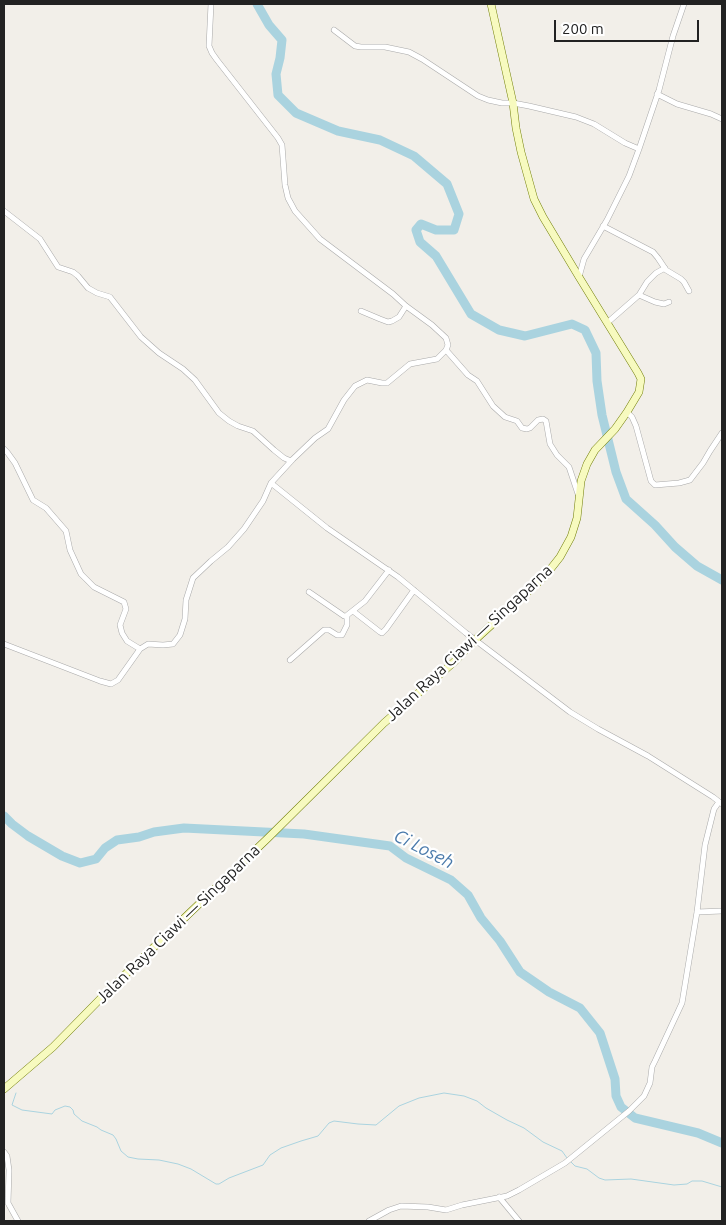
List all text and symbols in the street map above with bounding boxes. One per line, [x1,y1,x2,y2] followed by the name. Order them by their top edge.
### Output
[556,10,701,42] scale bar
[562,20,604,37] text: 200 m
[382,561,556,725] street label: Jalan Raya Ciawi — Singaparna
[390,825,458,873] water label: Ci Loseh
[92,841,264,1007] street label: Jalan Raya Ciawi — Singaparna

